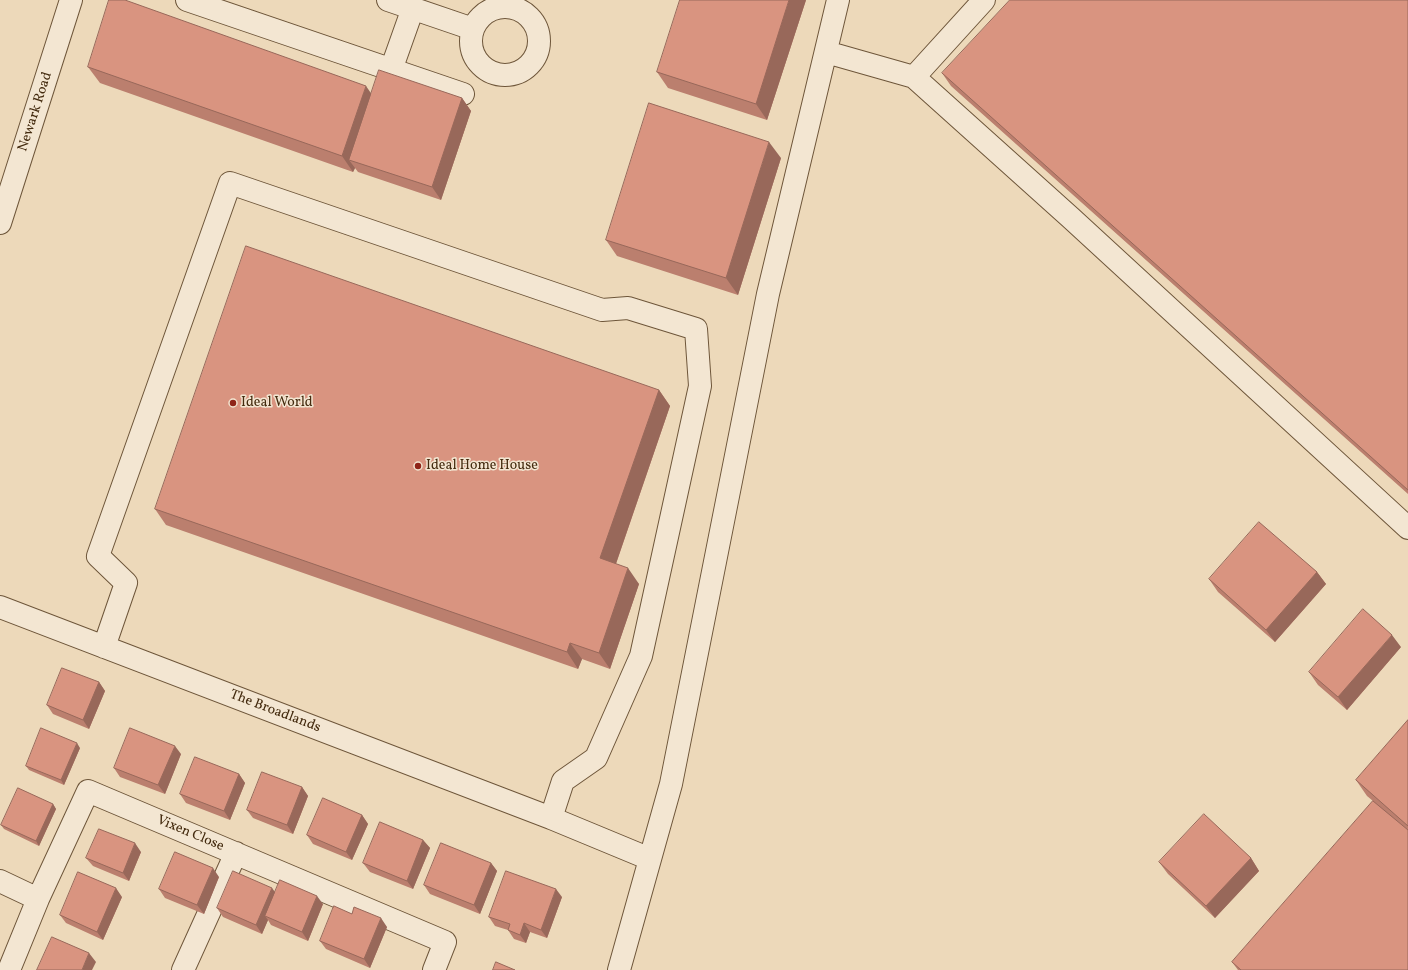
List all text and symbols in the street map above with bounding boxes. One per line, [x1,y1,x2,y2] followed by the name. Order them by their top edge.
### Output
[15,70,57,154] street label: Newark Road
[241,395,313,411] place label: Ideal World
[228,398,238,408] marker: Ideal World
[426,458,538,474] place label: Ideal Home House
[413,461,423,471] marker: Ideal Home House
[227,687,323,737] street label: The Broadlands
[154,812,226,856] street label: Vixen Close

